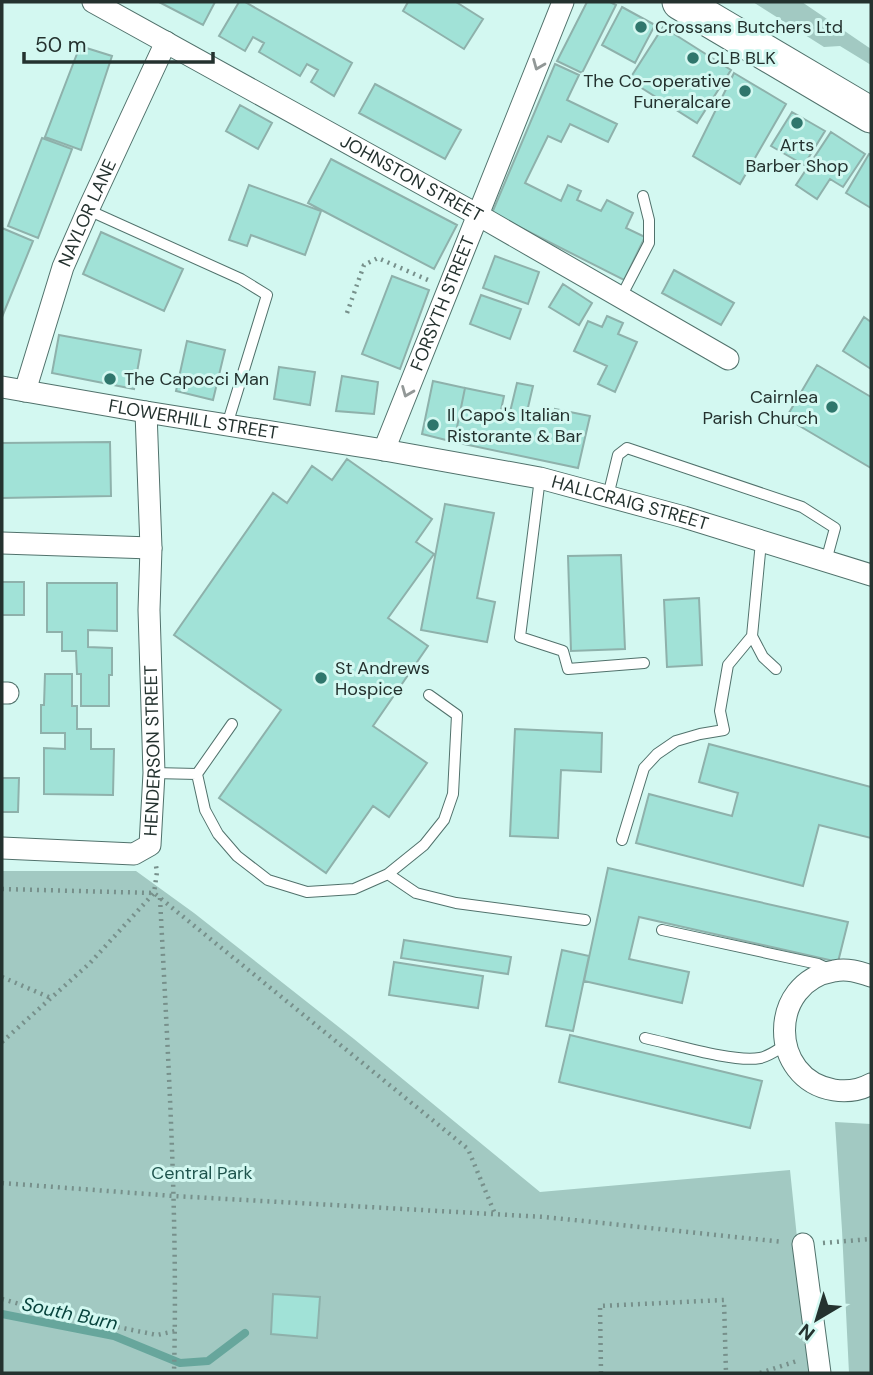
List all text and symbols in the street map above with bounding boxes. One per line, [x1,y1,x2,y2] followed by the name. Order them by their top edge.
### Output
[655,15,843,39] place label: Crossans Butchers Ltd
[633,19,649,35] marker: Crossans Butchers Ltd
[24,21,214,65] scale bar
[35,31,86,59] text: 50 m
[707,46,776,70] place label: CLB BLK
[685,50,701,66] marker: CLB BLK
[532,59,546,71] one-way arrow
[583,69,731,114] place label: The Co-operative Funeralcare
[737,83,753,99] marker: The Co-operative Funeralcare
[789,115,805,131] marker: Arts Barber Shop
[336,129,487,227] street label: JOHNSTON STREET
[746,133,848,178] place label: Arts Barber Shop
[53,155,122,270] street label: NAYLOR LANE
[405,232,480,374] street label: FORSYTH STREET
[124,367,269,391] place label: The Capocci Man
[102,371,118,387] marker: The Capocci Man
[702,385,818,430] place label: Cairnlea Parish Church
[402,386,416,398] one-way arrow
[107,394,280,445] street label: FLOWERHILL STREET
[824,399,840,415] marker: Cairnlea Parish Church
[447,403,582,448] place label: Il Capo's Italian Ristorante & Bar
[425,417,441,433] marker: Il Capo's Italian Ristorante & Bar
[549,470,711,536] street label: HALLCRAIG STREET
[335,656,430,701] place label: St Andrews Hospice
[139,665,166,837] street label: HENDERSON STREET
[313,670,329,686] marker: St Andrews Hospice
[151,1161,253,1185] park label: Central Park
[782,1284,852,1354] north arrow
[20,1291,120,1336] water label: South Burn
[794,1318,820,1346] text: N

